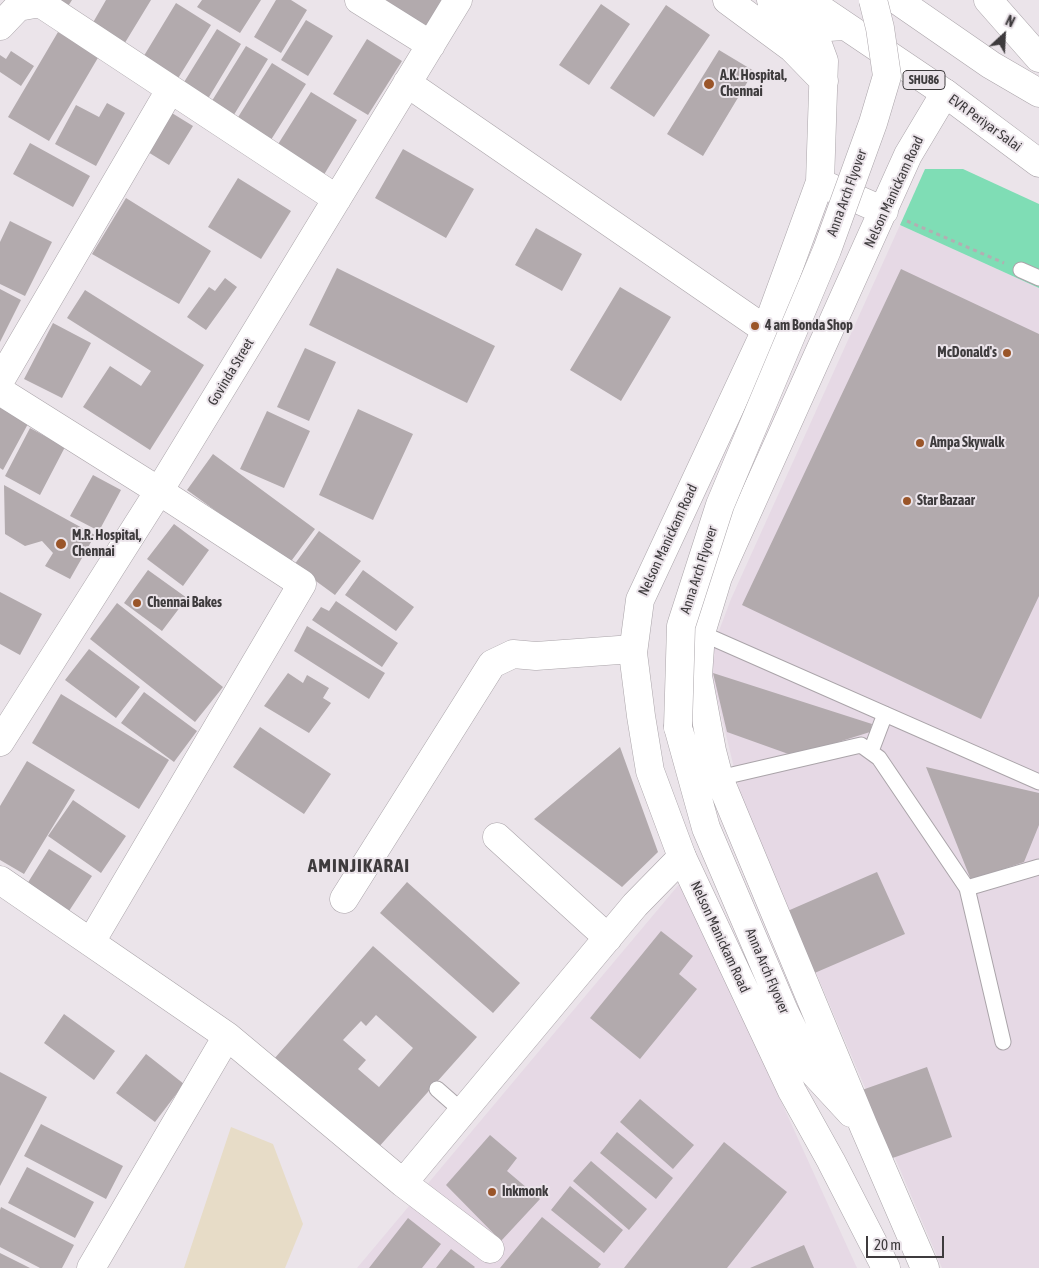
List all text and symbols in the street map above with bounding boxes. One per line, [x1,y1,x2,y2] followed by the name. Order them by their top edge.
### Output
[979,10,1029,60] north arrow
[1003,12,1017,30] text: N
[720,68,787,100] place label: A.K. Hospital, Chennai
[903,70,945,90] road number: SHU86
[702,77,716,91] marker: A.K. Hospital, Chennai
[945,91,1025,155] street label: EVR Periyar Salai
[861,134,927,250] street label: Nelson Manickam Road
[824,147,870,239] street label: Anna Arch Flyover
[765,318,853,334] place label: 4 am Bonda Shop
[749,320,761,332] marker: 4 am Bonda Shop
[204,335,258,409] street label: Govinda Street
[937,345,997,361] place label: McDonald's
[1001,347,1013,359] marker: McDonald's
[930,435,1004,451] place label: Ampa Skywalk
[914,437,926,449] marker: Ampa Skywalk
[635,482,701,598] street label: Nelson Manickam Road
[917,493,975,509] place label: Star Bazaar
[901,495,913,507] marker: Star Bazaar
[677,524,721,616] street label: Anna Arch Flyover
[72,528,142,560] place label: M.R. Hospital, Chennai
[54,537,68,551] marker: M.R. Hospital, Chennai
[147,595,222,611] place label: Chennai Bakes
[131,597,143,609] marker: Chennai Bakes
[306,855,412,877] district label: AMINJIKARAI
[687,879,753,995] street label: Nelson Manickam Road
[741,926,793,1016] street label: Anna Arch Flyover
[502,1184,548,1200] place label: Inkmonk
[486,1186,498,1198] marker: Inkmonk
[869,1226,946,1258] scale bar
[874,1236,901,1253] text: 20 m

